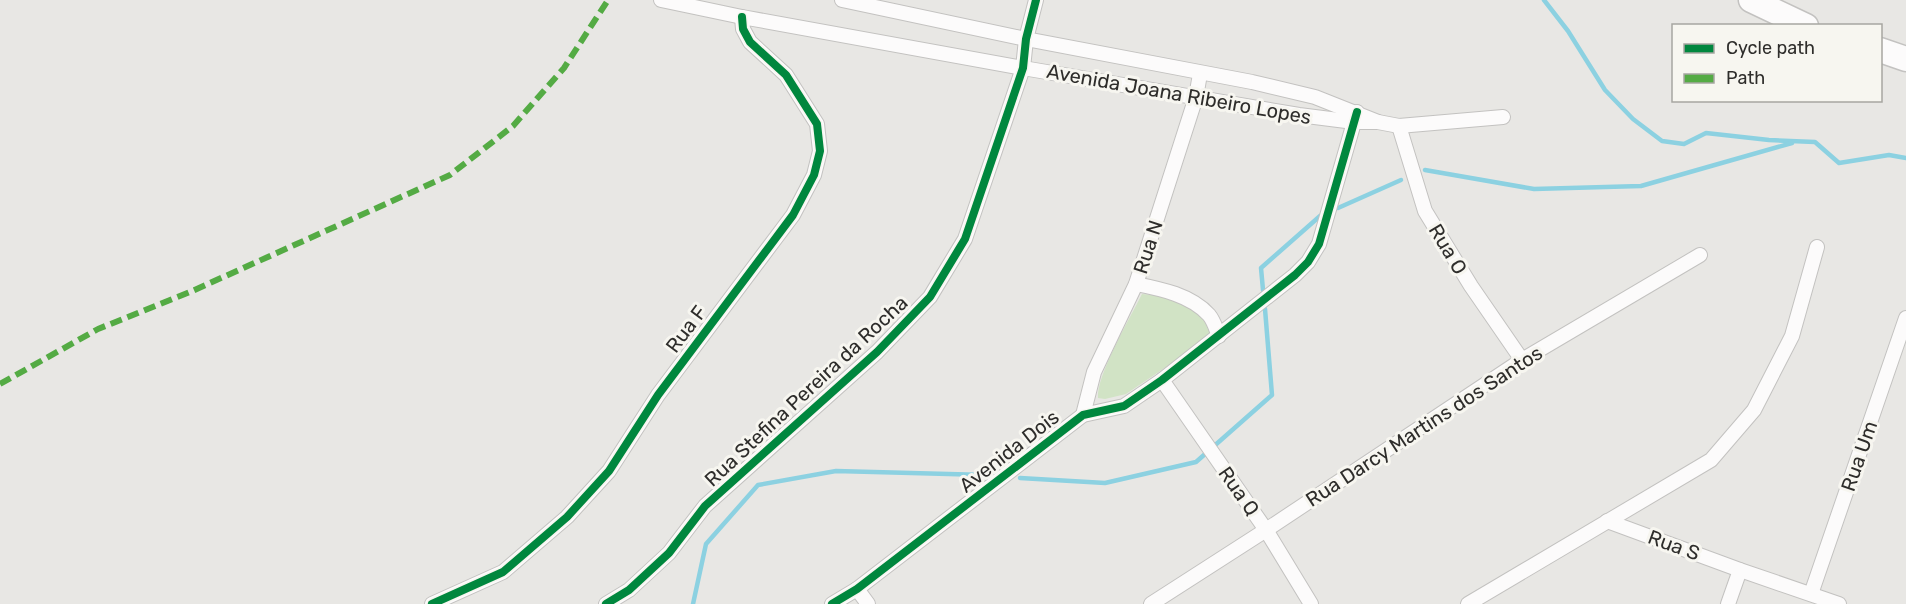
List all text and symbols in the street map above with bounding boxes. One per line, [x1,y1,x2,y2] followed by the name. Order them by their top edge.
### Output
[1672,24,1882,102] legend
[1726,37,1815,59] text: Cycle path
[1045,59,1313,129] street label: Avenida Joana Ribeiro Lopes
[1726,67,1765,89] text: Path
[1128,217,1168,277] street label: Rua N
[1424,219,1472,279] street label: Rua O
[700,291,912,491] street label: Rua Stefina Pereira da Rocha
[661,301,711,357] street label: Rua F
[1301,340,1547,512] street label: Rua Darcy Martins dos Santos
[954,405,1064,497] street label: Avenida Dois
[1836,418,1882,494] street label: Rua Um
[1214,462,1264,520] street label: Rua Q
[1645,525,1703,565] street label: Rua S

